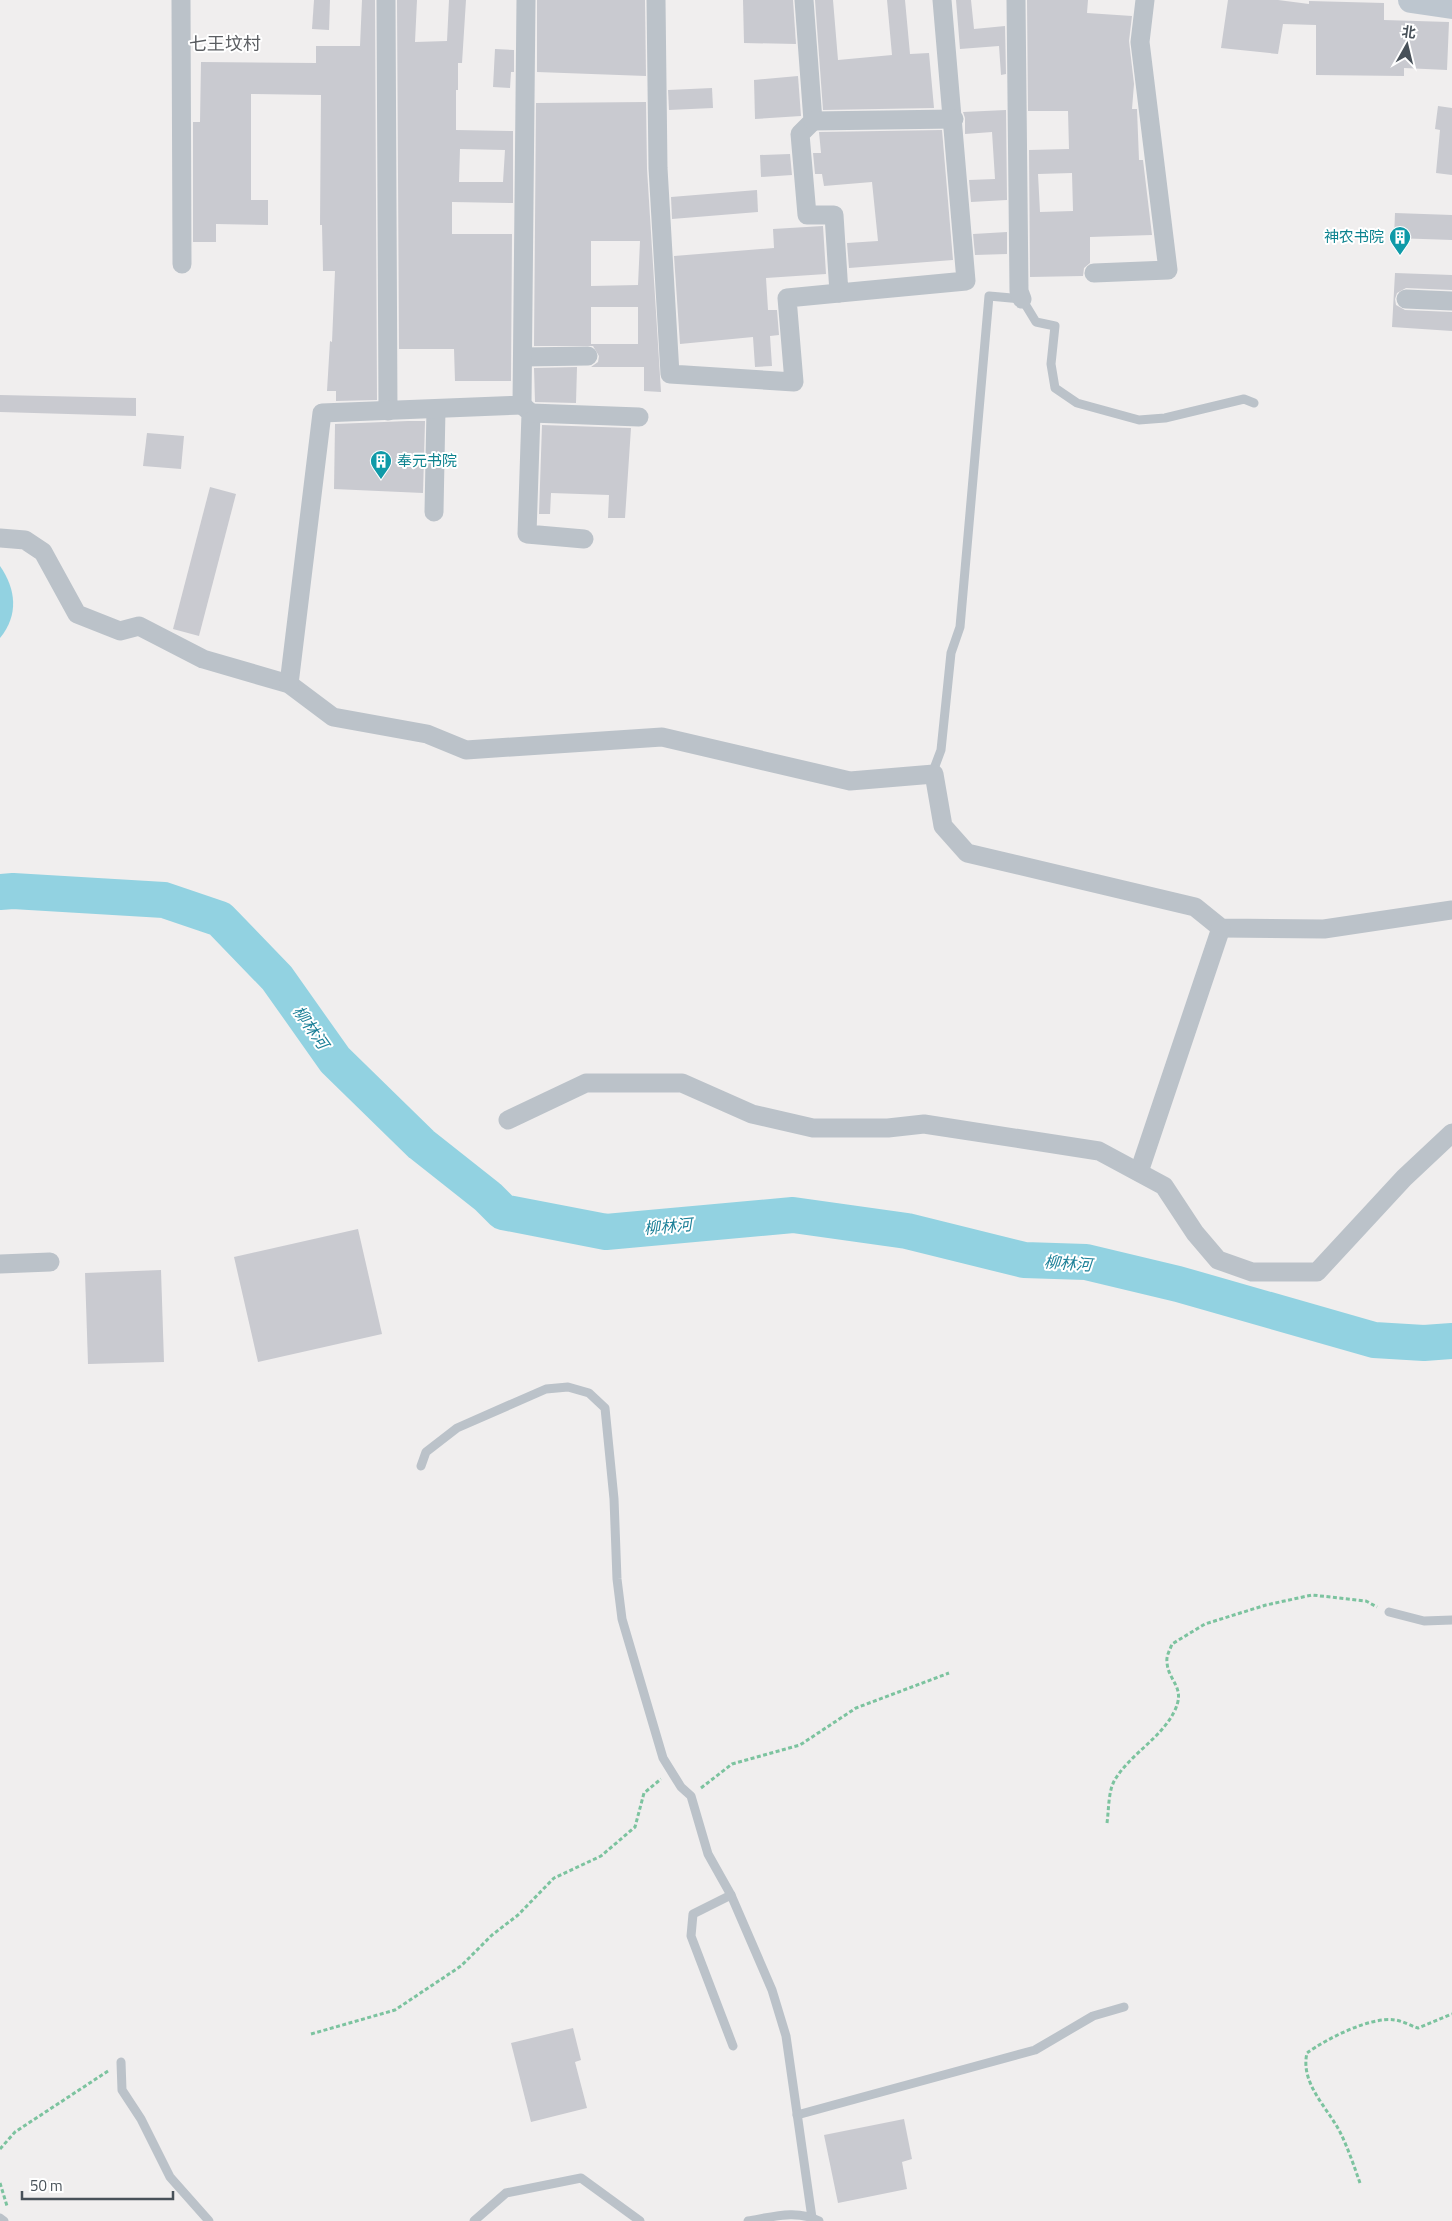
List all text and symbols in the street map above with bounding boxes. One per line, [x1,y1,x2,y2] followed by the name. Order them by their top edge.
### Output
[1382,20,1432,70] north arrow
[1400,20,1417,43] text: 北
[189,30,261,57] district label: 七王坟村
[1324,225,1384,248] place label: 神农书院
[1388,225,1412,256] building icon: 神农书院
[369,449,393,480] building icon: 奉元书院
[397,449,457,472] place label: 奉元书院
[287,1000,336,1056] water label: 柳林河
[643,1212,696,1240] water label: 柳林河
[1043,1249,1096,1277] water label: 柳林河
[22,2168,174,2200] scale bar
[30,2174,63,2197] text: 50 m

